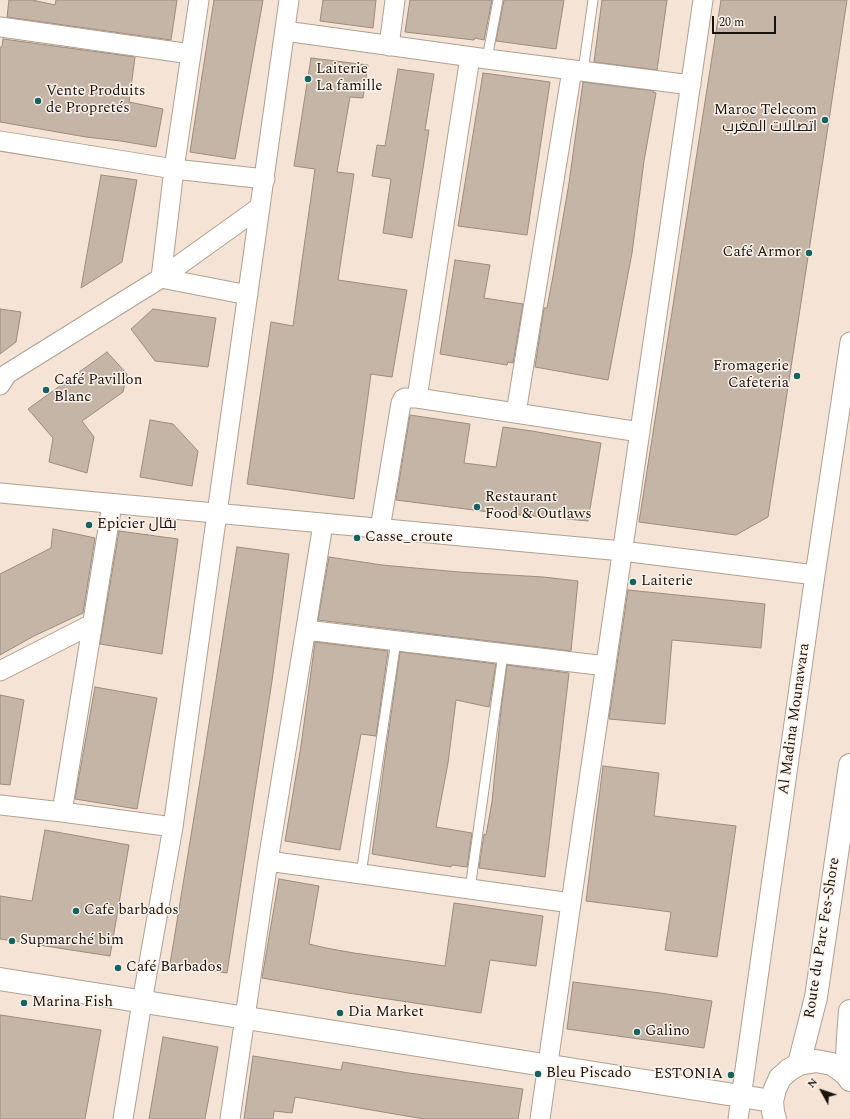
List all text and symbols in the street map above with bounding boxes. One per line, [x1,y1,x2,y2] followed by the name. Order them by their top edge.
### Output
[714,8,778,34] scale bar
[719,13,744,32] text: 20 m
[316,61,383,96] place label: Laiterie La famille
[303,74,313,84] marker: Laiterie La famille
[46,83,145,118] place label: Vente Produits de Propretés
[33,96,43,106] marker: Vente Produits de Propretés
[714,102,817,137] place label: Maroc Telecom اتصالات المغرب
[820,115,830,125] marker: Maroc Telecom اتصالات المغرب
[723,244,801,262] place label: Café Armor
[804,248,814,258] marker: Café Armor
[713,358,789,393] place label: Fromagerie Cafeteria
[792,371,802,381] marker: Fromagerie Cafeteria
[54,372,142,407] place label: Café Pavillon Blanc
[41,385,51,395] marker: Café Pavillon Blanc
[485,489,592,524] place label: Restaurant Food & Outlaws
[472,502,482,512] marker: Restaurant Food & Outlaws
[97,516,177,534] place label: Epicier بقال
[84,520,94,530] marker: Epicier بقال
[365,529,453,547] place label: Casse_croute
[352,533,362,543] marker: Casse_croute
[641,573,693,591] place label: Laiterie
[628,577,638,587] marker: Laiterie
[775,642,815,796] street label: Al Madina Mounawara
[801,856,845,1020] street label: Route du Parc Fes-Shore
[84,902,179,920] place label: Cafe barbados
[71,906,81,916] marker: Cafe barbados
[20,932,124,950] place label: Supmarché bim
[7,936,17,946] marker: Supmarché bim
[126,959,222,977] place label: Café Barbados
[113,963,123,973] marker: Café Barbados
[32,994,113,1012] place label: Marina Fish
[19,998,29,1008] marker: Marina Fish
[348,1004,424,1022] place label: Dia Market
[335,1008,345,1018] marker: Dia Market
[645,1023,690,1041] place label: Galino
[632,1027,642,1037] marker: Galino
[546,1065,631,1083] place label: Bleu Piscado
[654,1066,723,1084] place label: ESTONIA
[533,1069,543,1079] marker: Bleu Piscado
[726,1070,736,1080] marker: ESTONIA
[802,1071,842,1111] north arrow
[803,1074,822,1092] text: N

